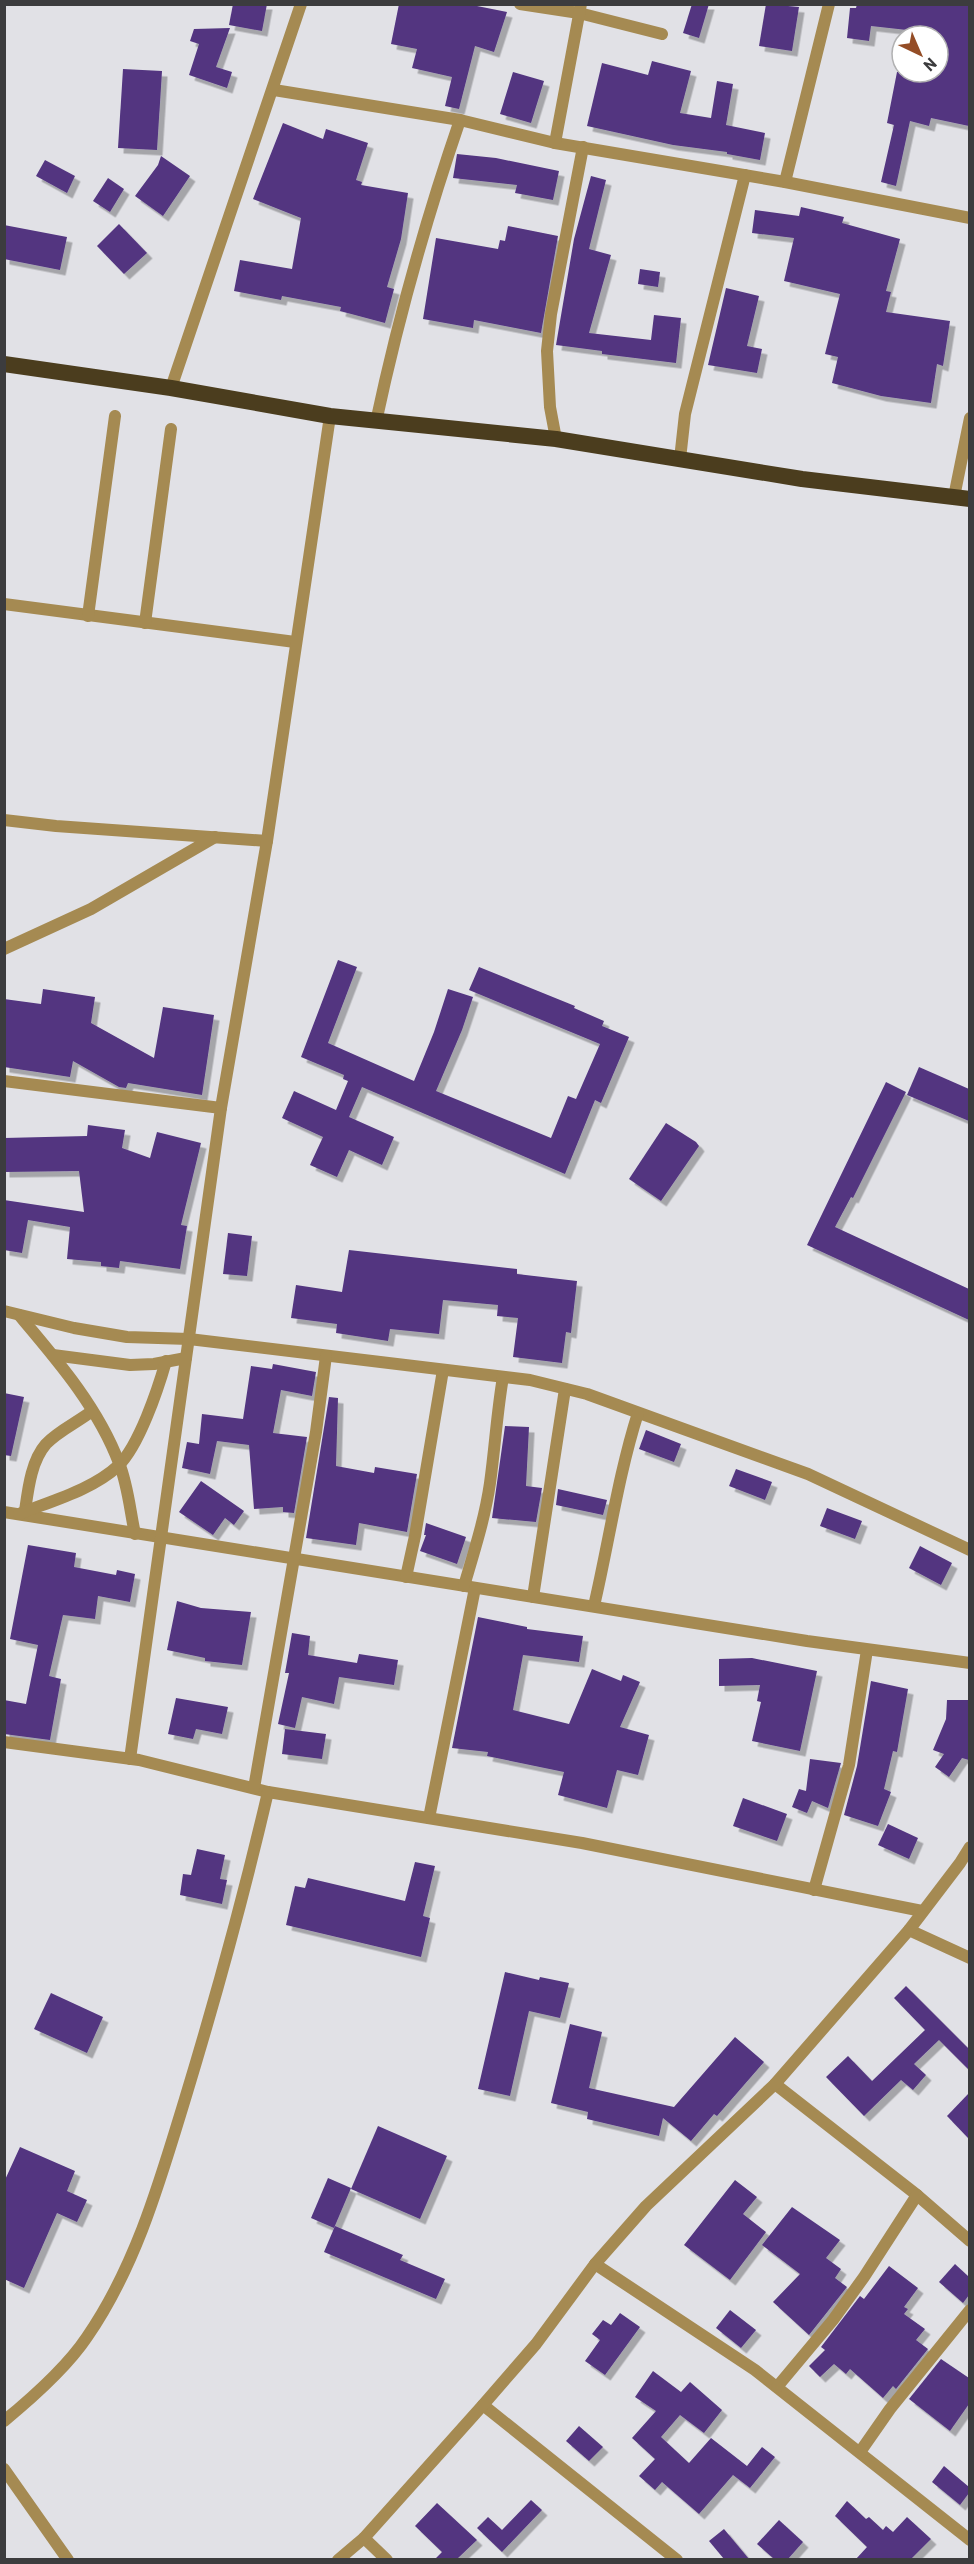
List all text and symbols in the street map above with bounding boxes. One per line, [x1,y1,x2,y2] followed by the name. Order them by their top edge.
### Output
[890,24,950,84] north arrow
[920,55,941,76] text: N

